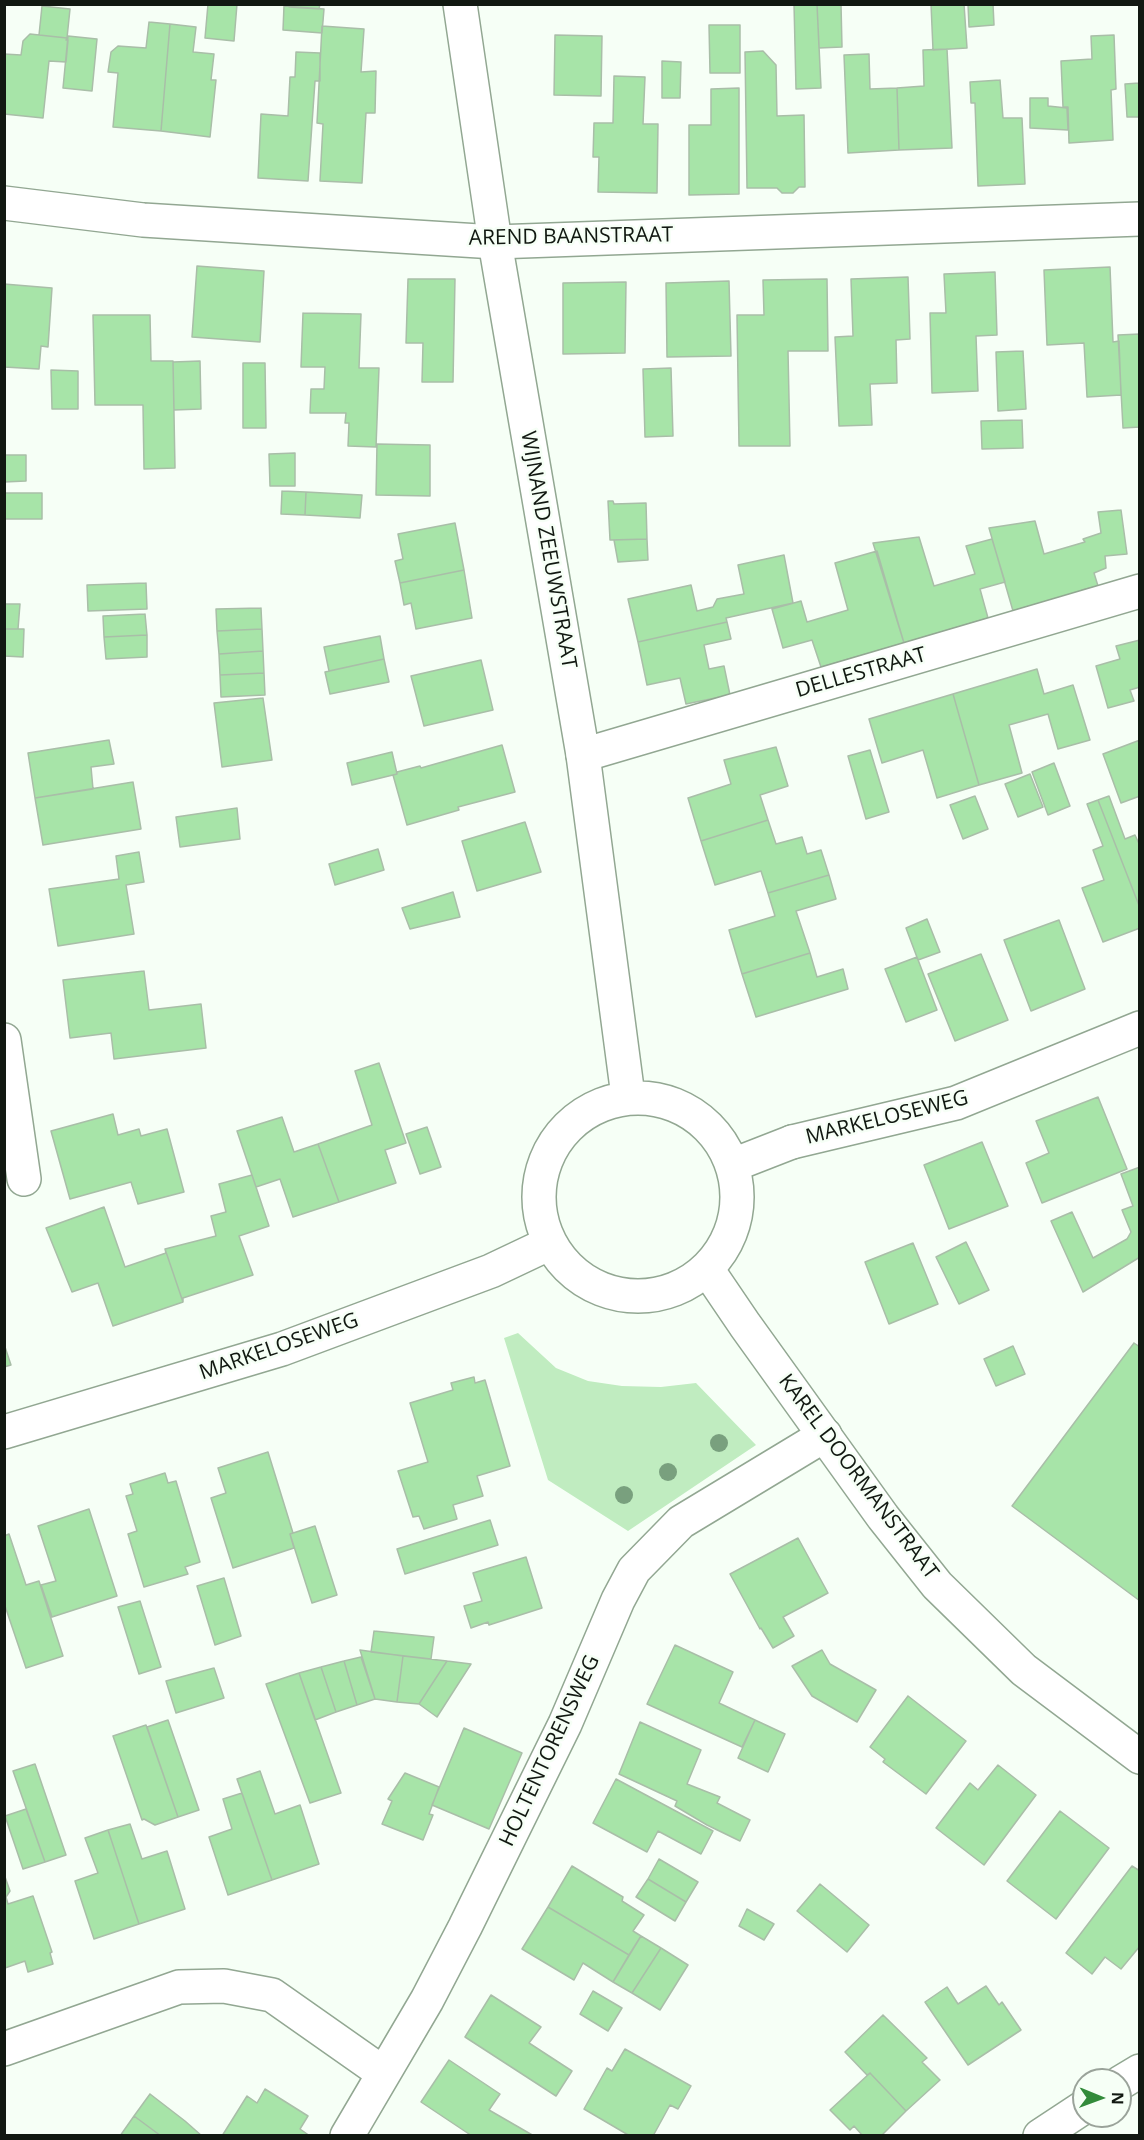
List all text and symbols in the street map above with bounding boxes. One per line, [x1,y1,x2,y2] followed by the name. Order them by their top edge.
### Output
[469,223,673,251] street label: AREND BAANSTRAAT
[515,429,581,671] street label: WIJNAND ZEEUWSTRAAT
[793,642,929,704] street label: DELLESTRAAT
[803,1086,971,1150] street label: MARKELOSEWEG
[196,1308,362,1386] street label: MARKELOSEWEG
[773,1370,943,1584] street label: KAREL DOORMANSTRAAT
[495,1651,605,1851] street label: HOLTENTORENSWEG
[1072,2068,1132,2128] north arrow
[1107,2092,1129,2105] text: N

